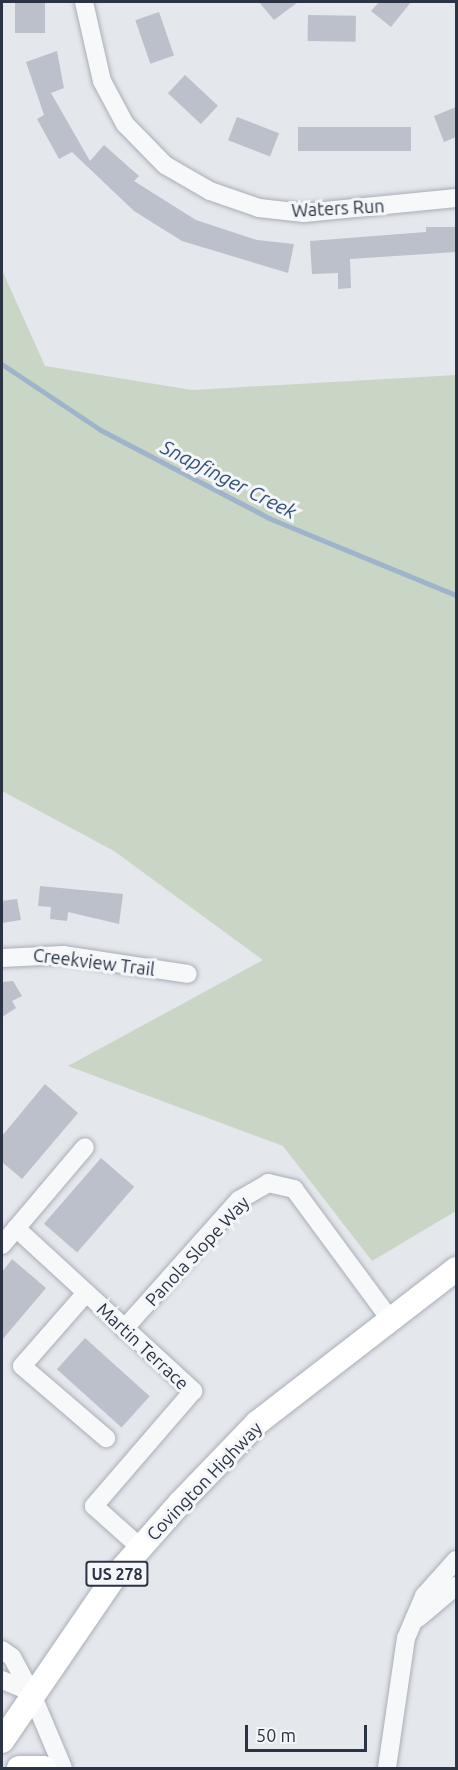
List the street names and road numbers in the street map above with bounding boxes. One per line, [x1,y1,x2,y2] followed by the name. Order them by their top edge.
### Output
[291,195,385,221] street label: Waters Run
[32,944,156,980] street label: Creekview Trail
[141,1192,253,1310] street label: Panola Slope Way
[93,1298,193,1394] street label: Martin Terrace
[142,1417,266,1545] street label: Covington Highway
[84,1561,150,1587] road number: US 278

